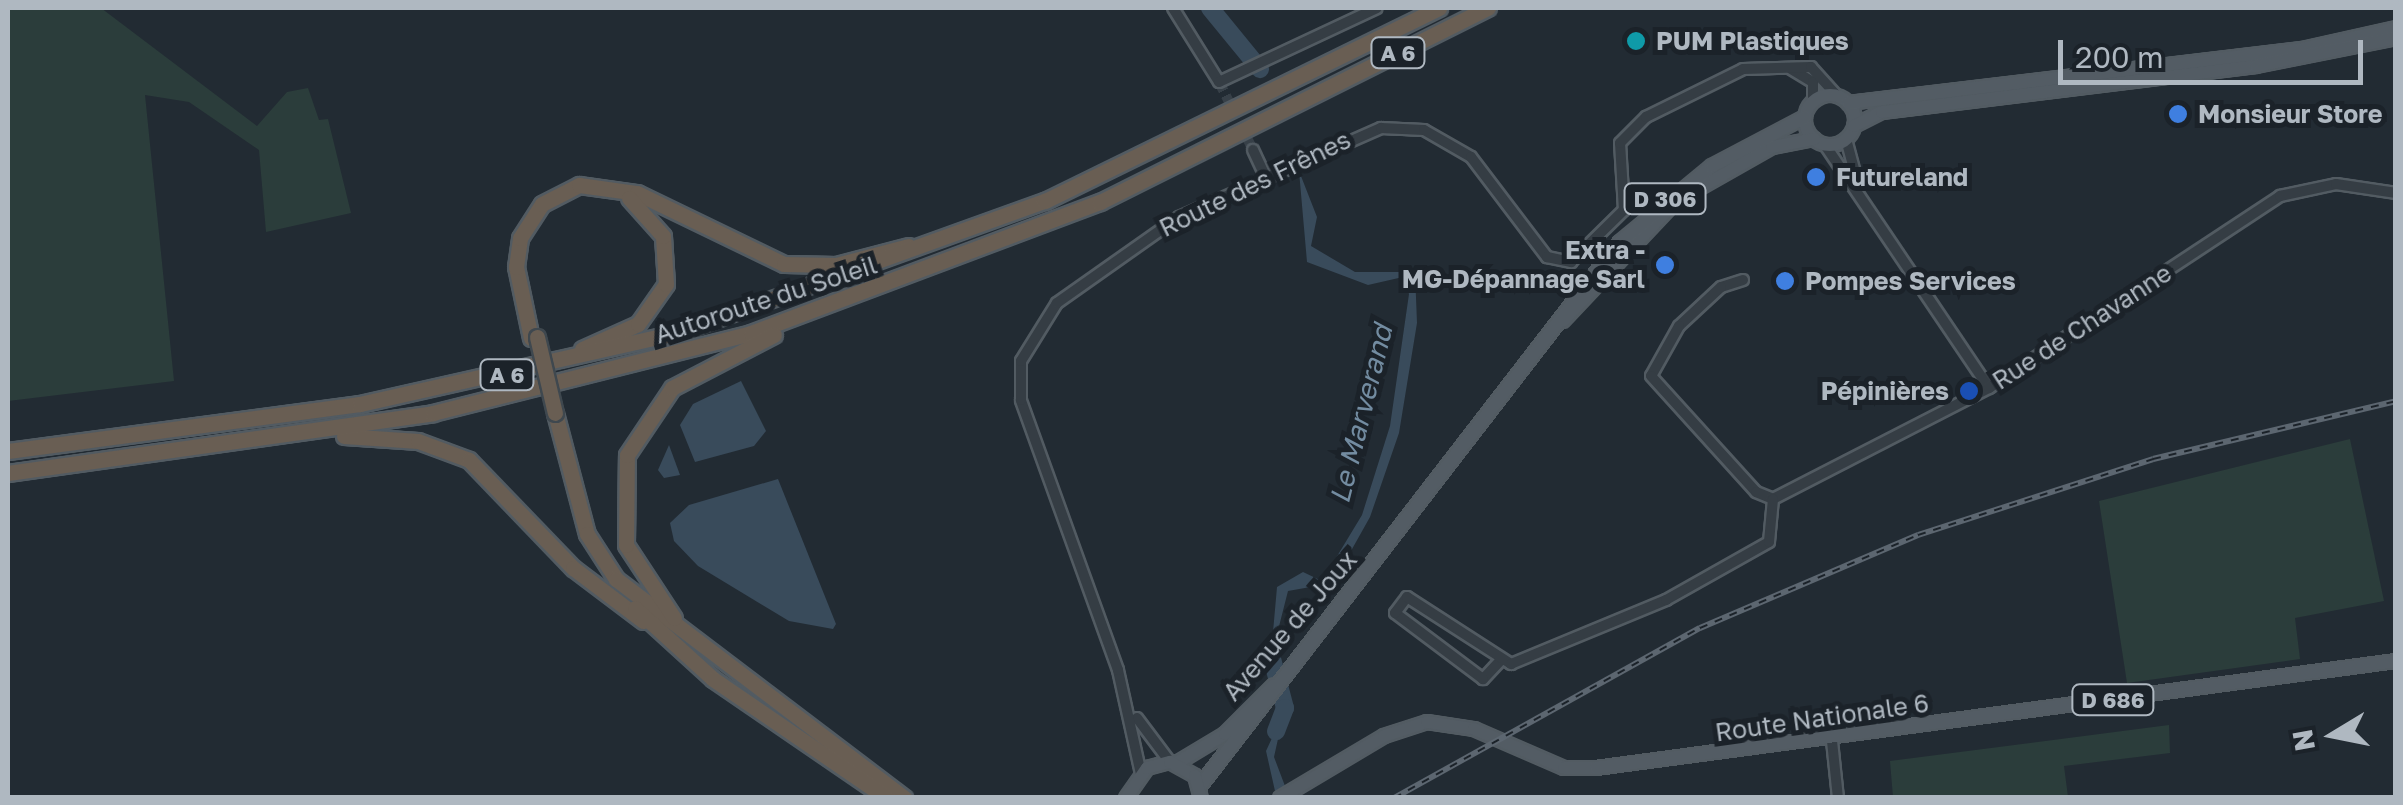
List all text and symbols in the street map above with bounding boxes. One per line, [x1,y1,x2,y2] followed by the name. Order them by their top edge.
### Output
[2063,20,2368,82] scale bar
[1656,26,1849,56] place label: PUM Plastiques
[1625,30,1647,52] marker: PUM Plastiques
[1368,36,1428,70] road number: A 6
[2075,39,2164,75] text: 200 m
[2198,99,2382,129] place label: Monsieur Store
[2167,103,2189,125] marker: Monsieur Store
[1155,125,1355,243] street label: Route des Frênes
[1836,162,1968,192] place label: Futureland
[1805,166,1827,188] marker: Futureland
[1622,182,1708,216] road number: D 306
[1402,236,1645,295] place label: Extra - MG-Dépannage Sarl
[651,250,881,350] street label: Autoroute du Soleil
[1654,254,1676,276] marker: Extra - MG-Dépannage Sarl
[1987,258,2177,396] street label: Rue de Chavanne
[1805,266,2016,296] place label: Pompes Services
[1774,270,1796,292] marker: Pompes Services
[1323,321,1399,507] water label: Le Marverand
[477,358,537,392] road number: A 6
[1821,376,1949,406] place label: Pépinières
[1958,380,1980,402] marker: Pépinières
[1217,545,1363,707] street label: Avenue de Joux
[2070,683,2156,717] road number: D 686
[2283,685,2383,785] north arrow
[1713,688,1931,748] street label: Route Nationale 6
[2285,727,2321,754] text: N

